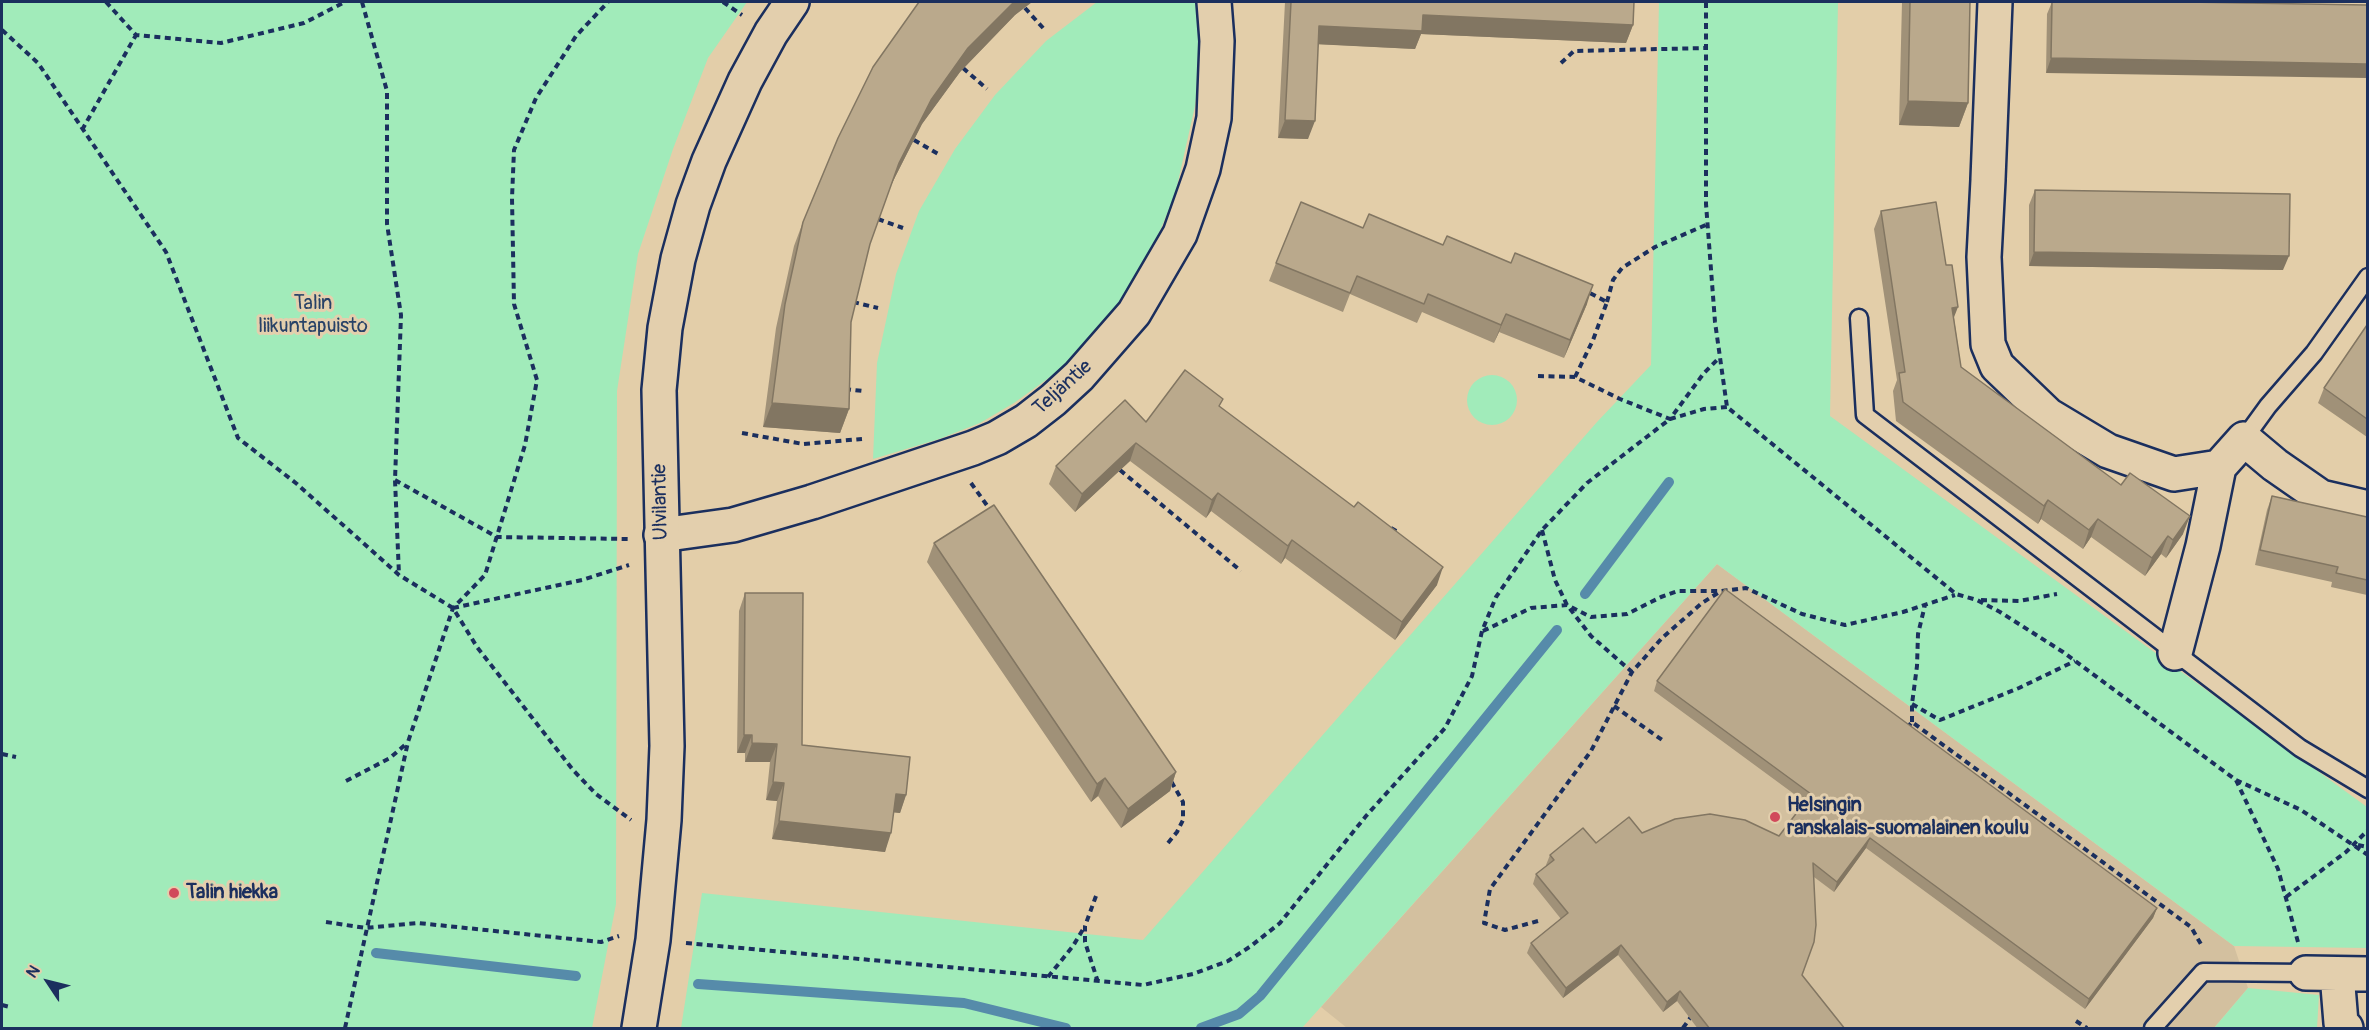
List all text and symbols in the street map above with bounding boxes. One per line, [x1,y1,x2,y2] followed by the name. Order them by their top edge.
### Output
[258,292,368,339] park label: Talin liikuntapuisto
[1028,355,1098,421] street label: Teljäntie
[648,463,674,541] street label: Ulvilantie
[1787,794,2029,841] place label: Helsingin ranskalais-suomalainen koulu
[1768,810,1782,824] marker: Helsingin ranskalais-suomalainen koulu
[186,881,278,905] place label: Talin hiekka
[167,886,181,900] marker: Talin hiekka
[18,952,78,1012] north arrow
[22,962,45,982] text: N

